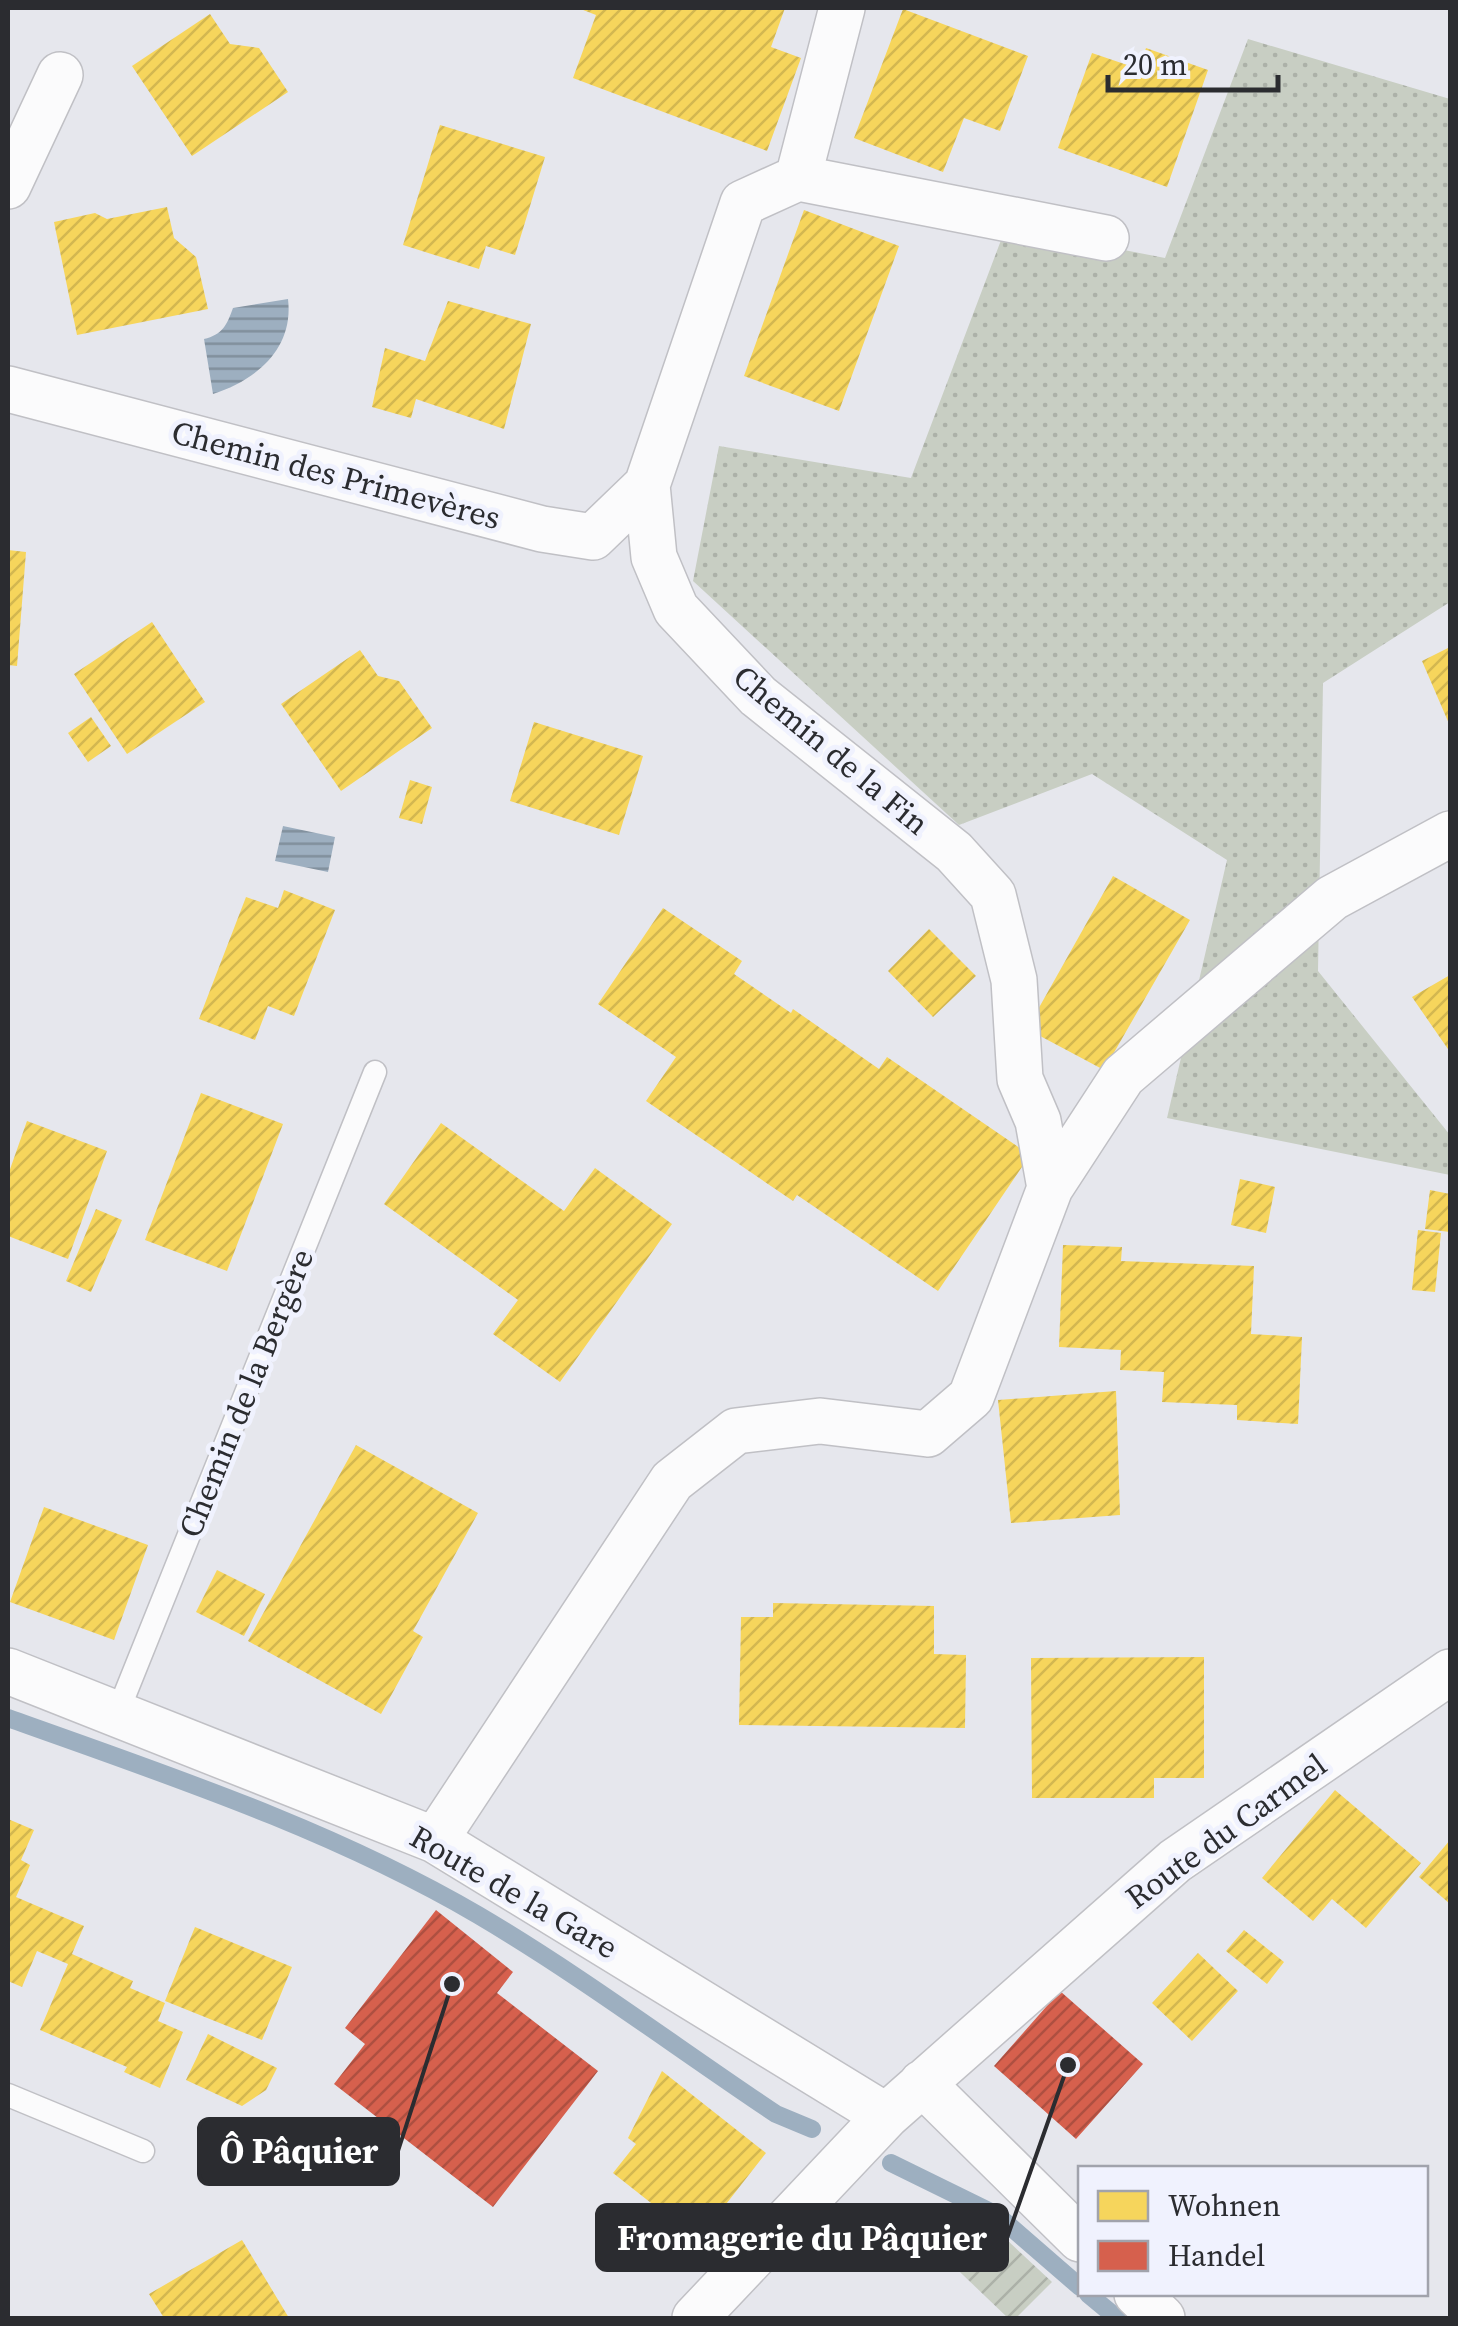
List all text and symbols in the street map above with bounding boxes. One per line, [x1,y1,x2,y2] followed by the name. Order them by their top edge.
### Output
[1108,30,1278,92] scale bar
[1123,44,1187,85] text: 20 m
[167,410,505,540] street label: Chemin des Primevères
[724,655,938,845] street label: Chemin de la Fin
[168,1242,324,1544] street label: Chemin de la Bergère
[1116,1743,1336,1919] street label: Route du Carmel
[402,1815,626,1969] street label: Route de la Gare
[199,2119,398,2184] callout: Ô Pâquier
[220,2127,379,2175] text: Ô Pâquier
[1078,2166,1428,2296] legend
[1168,2185,1281,2226] text: Wohnen
[597,2205,1007,2270] callout: Fromagerie du Pâquier
[617,2214,988,2262] text: Fromagerie du Pâquier
[1168,2235,1265,2276] text: Handel

